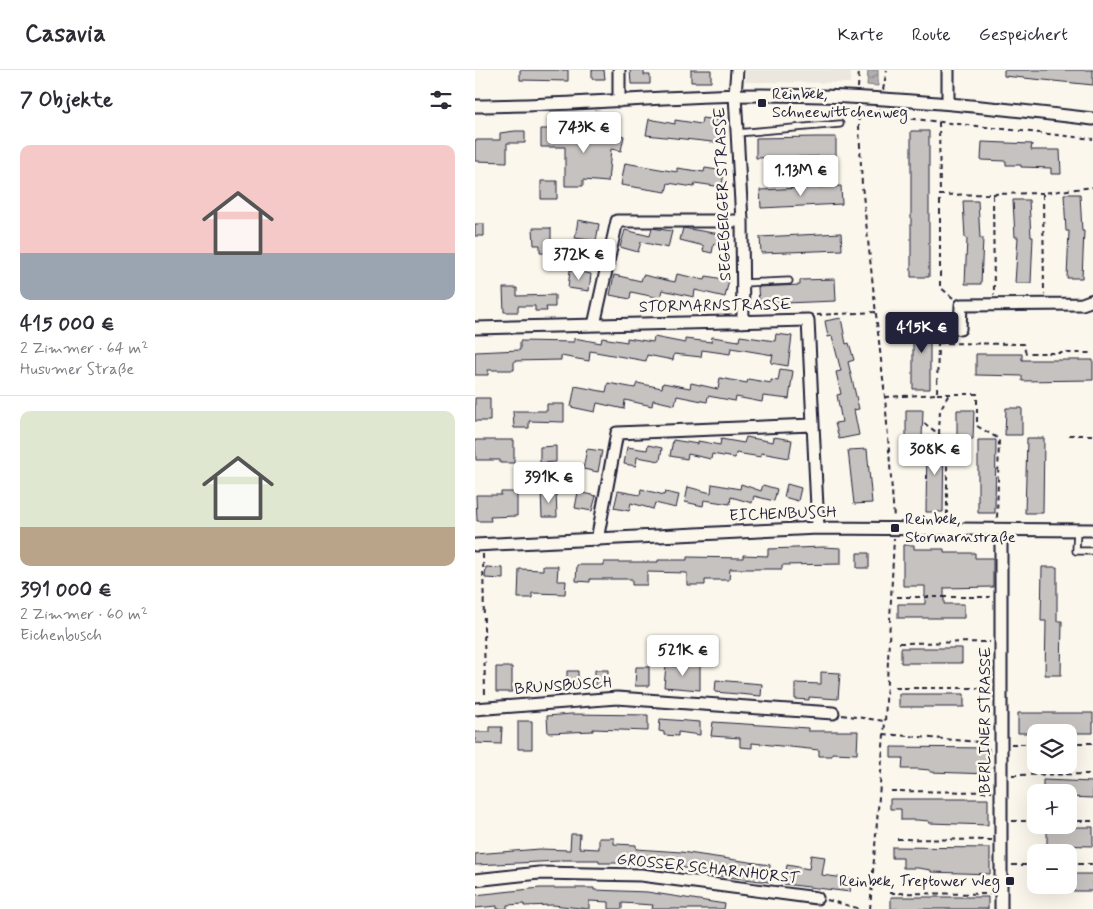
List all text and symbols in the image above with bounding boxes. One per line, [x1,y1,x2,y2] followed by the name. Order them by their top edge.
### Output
[25,19,106,50] text: Casavia
[838,23,884,47] text: Karte
[912,23,951,47] text: Route
[979,23,1068,47] text: Gespeichert
[772,84,908,124] place label: Reinbek, Schneewittchenweg
[20,86,113,114] text: 7 Objekte
[427,86,455,114] icon: filters
[756,97,768,109] marker: Reinbek, Schneewittchenweg
[709,107,737,281] street label: SEGEBERGER STRASSE
[543,112,625,154] pin: 743K €
[558,117,610,138] text: 743K €
[755,154,847,197] pin: 1.13M €
[774,160,828,181] text: 1.13M €
[193,178,283,268] icon: home
[538,238,620,281] pin: 372K €
[554,244,604,265] text: 372K €
[639,294,791,318] street label: STORMARNSTRASSE
[20,310,114,338] text: 415 000 €
[881,312,963,354] pin: 415K €
[896,317,948,338] text: 415K €
[20,338,148,359] text: 2 Zimmer · 64 m²
[20,359,134,380] text: Husumer Straße
[894,434,976,476] pin: 308K €
[909,439,961,460] text: 308K €
[193,443,283,533] icon: home
[508,462,590,504] pin: 391K €
[524,467,574,488] text: 391K €
[729,502,837,526] street label: EICHENBUSCH
[905,509,1016,548] place label: Reinbek, Stormarnstraße
[889,522,901,534] marker: Reinbek, Stormarnstraße
[20,576,112,604] text: 391 000 €
[20,604,148,625] text: 2 Zimmer · 60 m²
[20,625,102,646] text: Eichenbusch
[642,634,724,677] pin: 521K €
[658,640,708,661] text: 521K €
[975,647,996,793] street label: BERLINER STRASSE
[514,672,612,700] street label: BRUNSBUSCH
[1027,724,1077,894] map controls
[1027,724,1077,774] button: layers
[1027,784,1077,834] button: +
[1027,844,1077,894] button: −
[616,849,802,889] street label: GROSSER SCHARNHORST
[839,871,1000,893] place label: Reinbek, Treptower Weg
[1004,875,1016,887] marker: Reinbek, Treptower Weg

